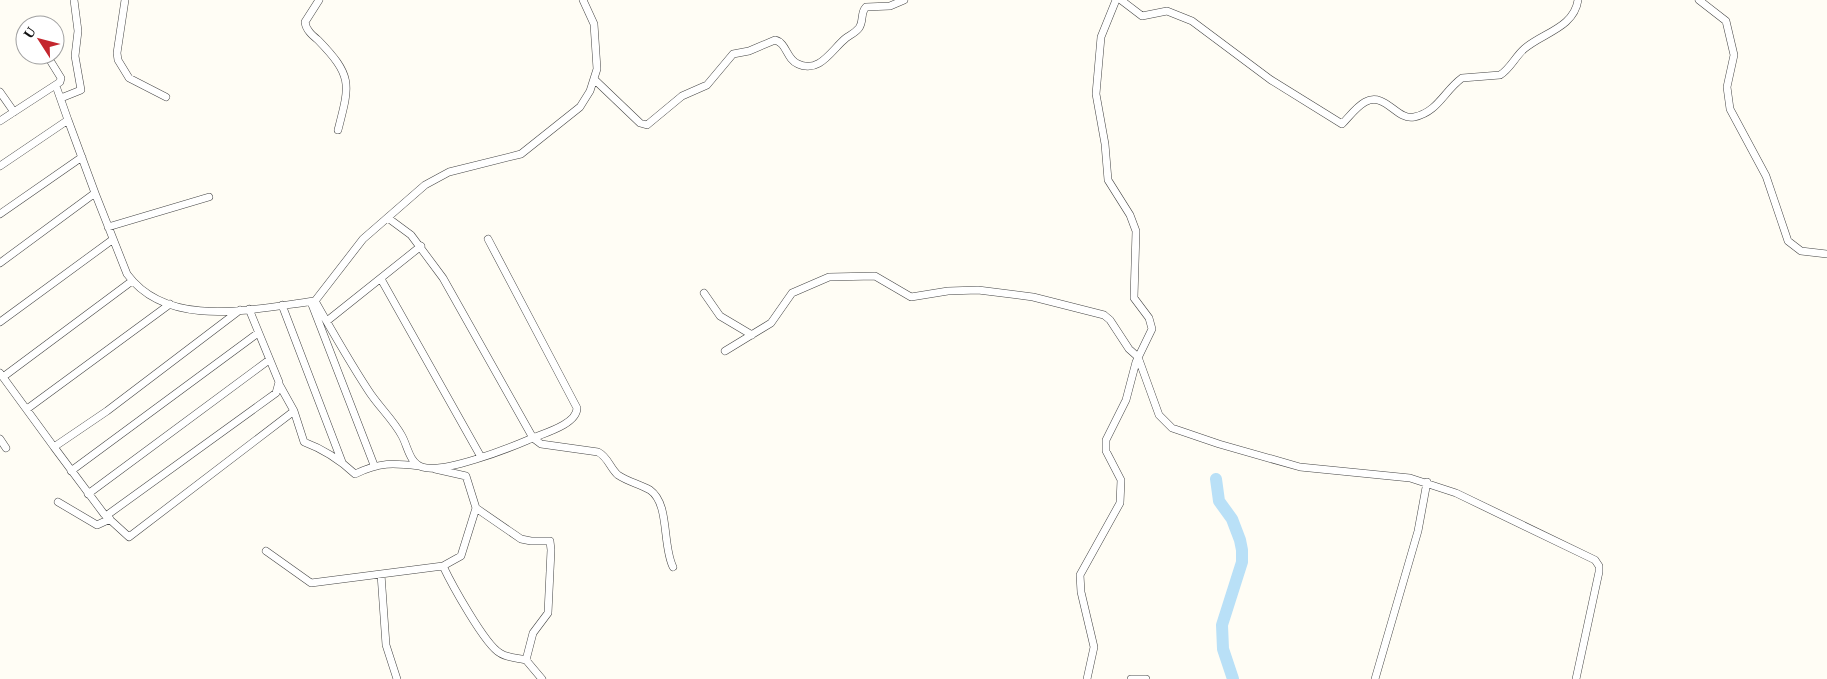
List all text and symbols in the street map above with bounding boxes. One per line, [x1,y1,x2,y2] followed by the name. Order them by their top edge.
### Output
[15,15,65,65] north arrow
[21,24,39,41] text: U

